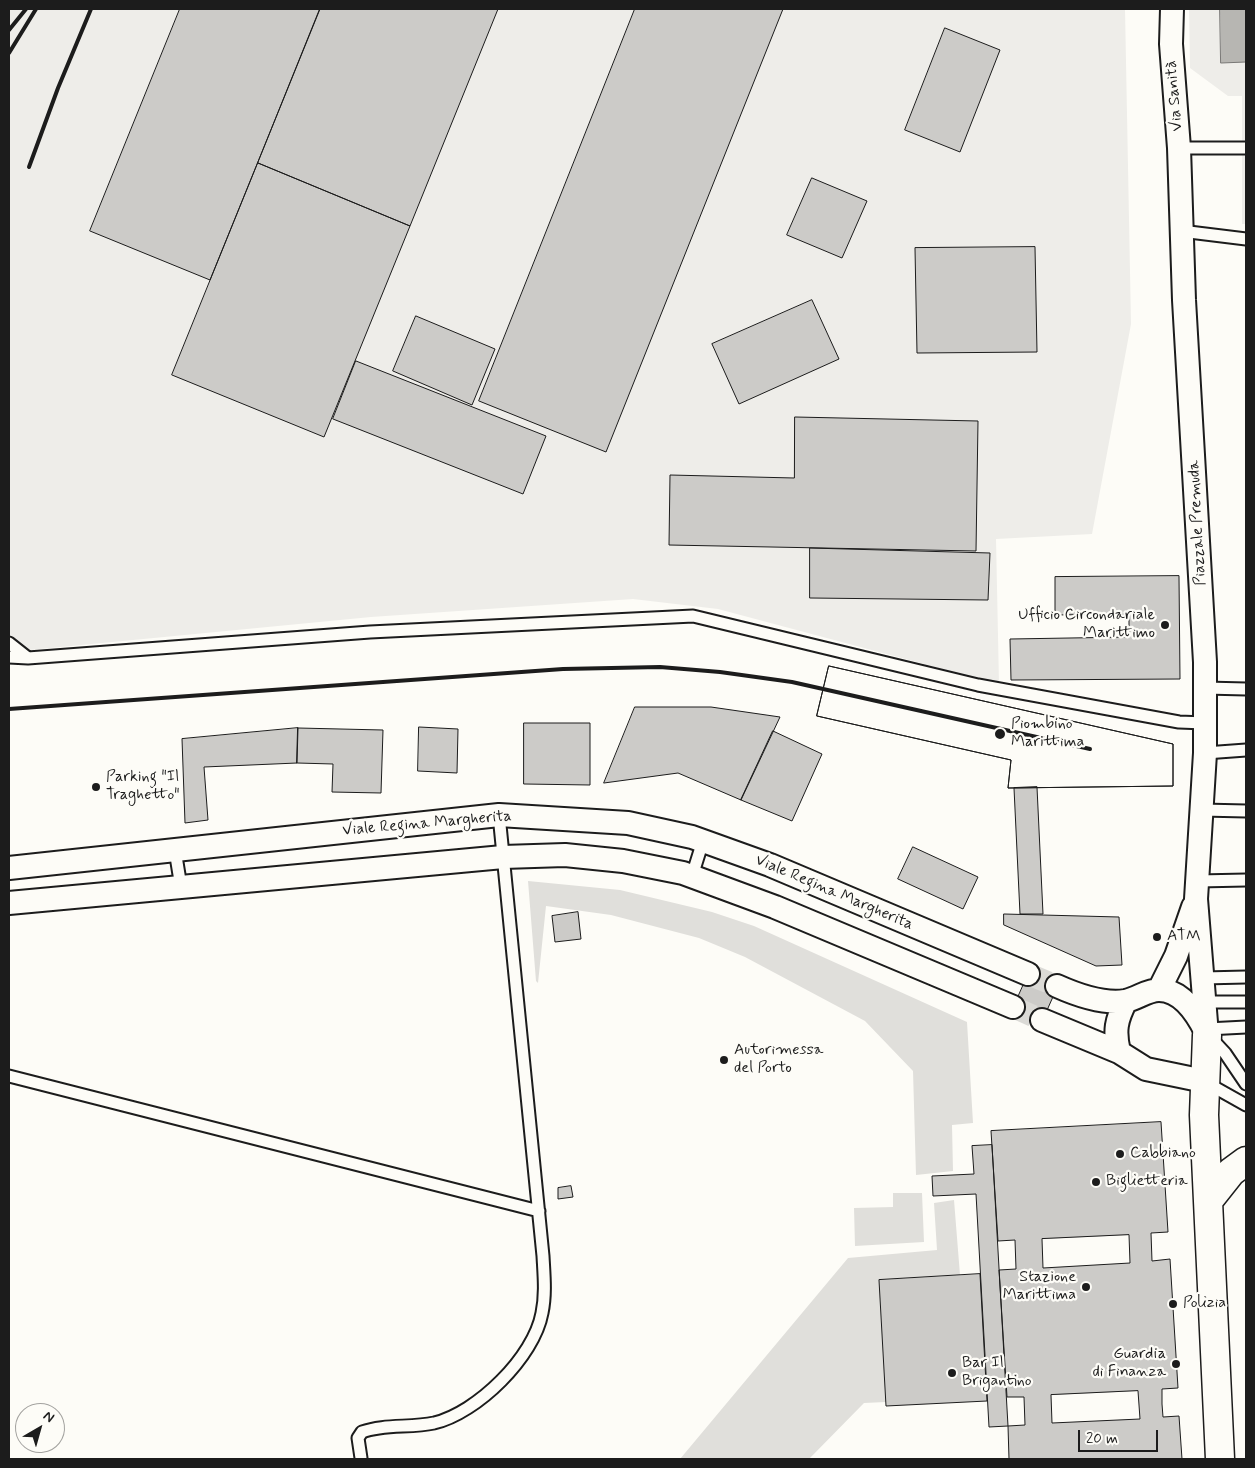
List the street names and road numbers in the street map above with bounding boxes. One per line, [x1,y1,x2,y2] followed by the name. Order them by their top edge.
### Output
[1162,60,1188,132] street label: Via Sanità
[1185,460,1211,586] street label: Piazzale Premuda
[342,807,512,841] street label: Viale Regina Margherita
[752,851,916,935] street label: Viale Regina Margherita

